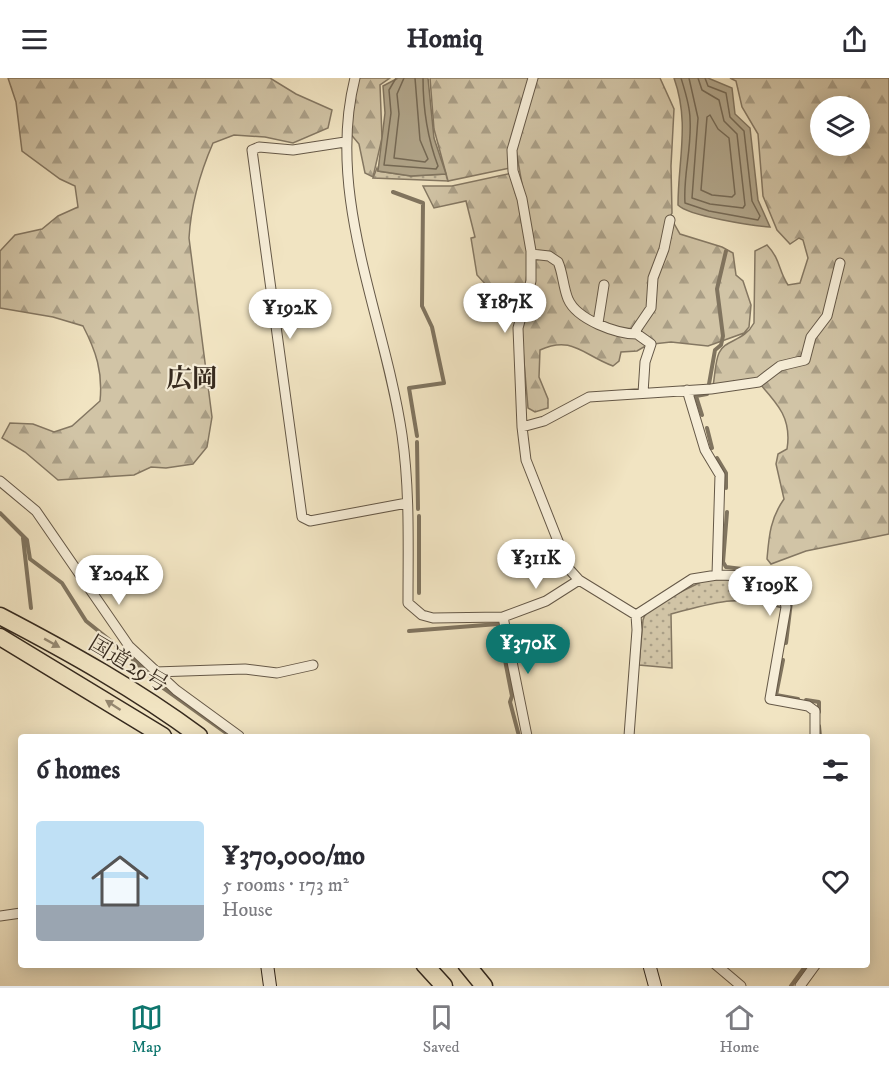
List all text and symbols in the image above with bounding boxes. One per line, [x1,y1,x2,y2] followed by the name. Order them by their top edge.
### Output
[407,22,483,56] text: Homiq
[18,23,51,56] icon: menu
[838,23,871,56] icon: share
[810,96,870,156] map controls
[810,96,870,156] button: layers
[463,283,547,334] pin: ¥187K
[248,289,332,340] pin: ¥192K
[477,290,533,315] text: ¥187K
[263,296,317,321] text: ¥192K
[166,363,218,396] district label: 広岡
[494,539,578,590] pin: ¥311K
[511,546,561,571] text: ¥311K
[77,555,161,606] pin: ¥204K
[89,562,149,587] text: ¥204K
[728,566,812,617] pin: ¥109K
[742,573,798,598] text: ¥109K
[486,624,570,675] pin: ¥370K
[84,630,173,698] street label: 国道29号
[500,631,556,656] text: ¥370K
[43,638,60,648] one-way arrow
[105,700,121,711] one-way arrow
[36,754,120,787] text: 6 homes
[819,754,852,787] icon: filters
[222,840,365,873] text: ¥370,000/mo
[84,845,156,917] icon: home
[819,865,852,898] icon: heart
[222,873,349,898] text: 5 rooms · 173 m²
[222,898,273,923] text: House
[130,1001,163,1057] tab: Map
[423,1001,460,1057] tab: Saved
[719,1001,759,1057] tab: Home

